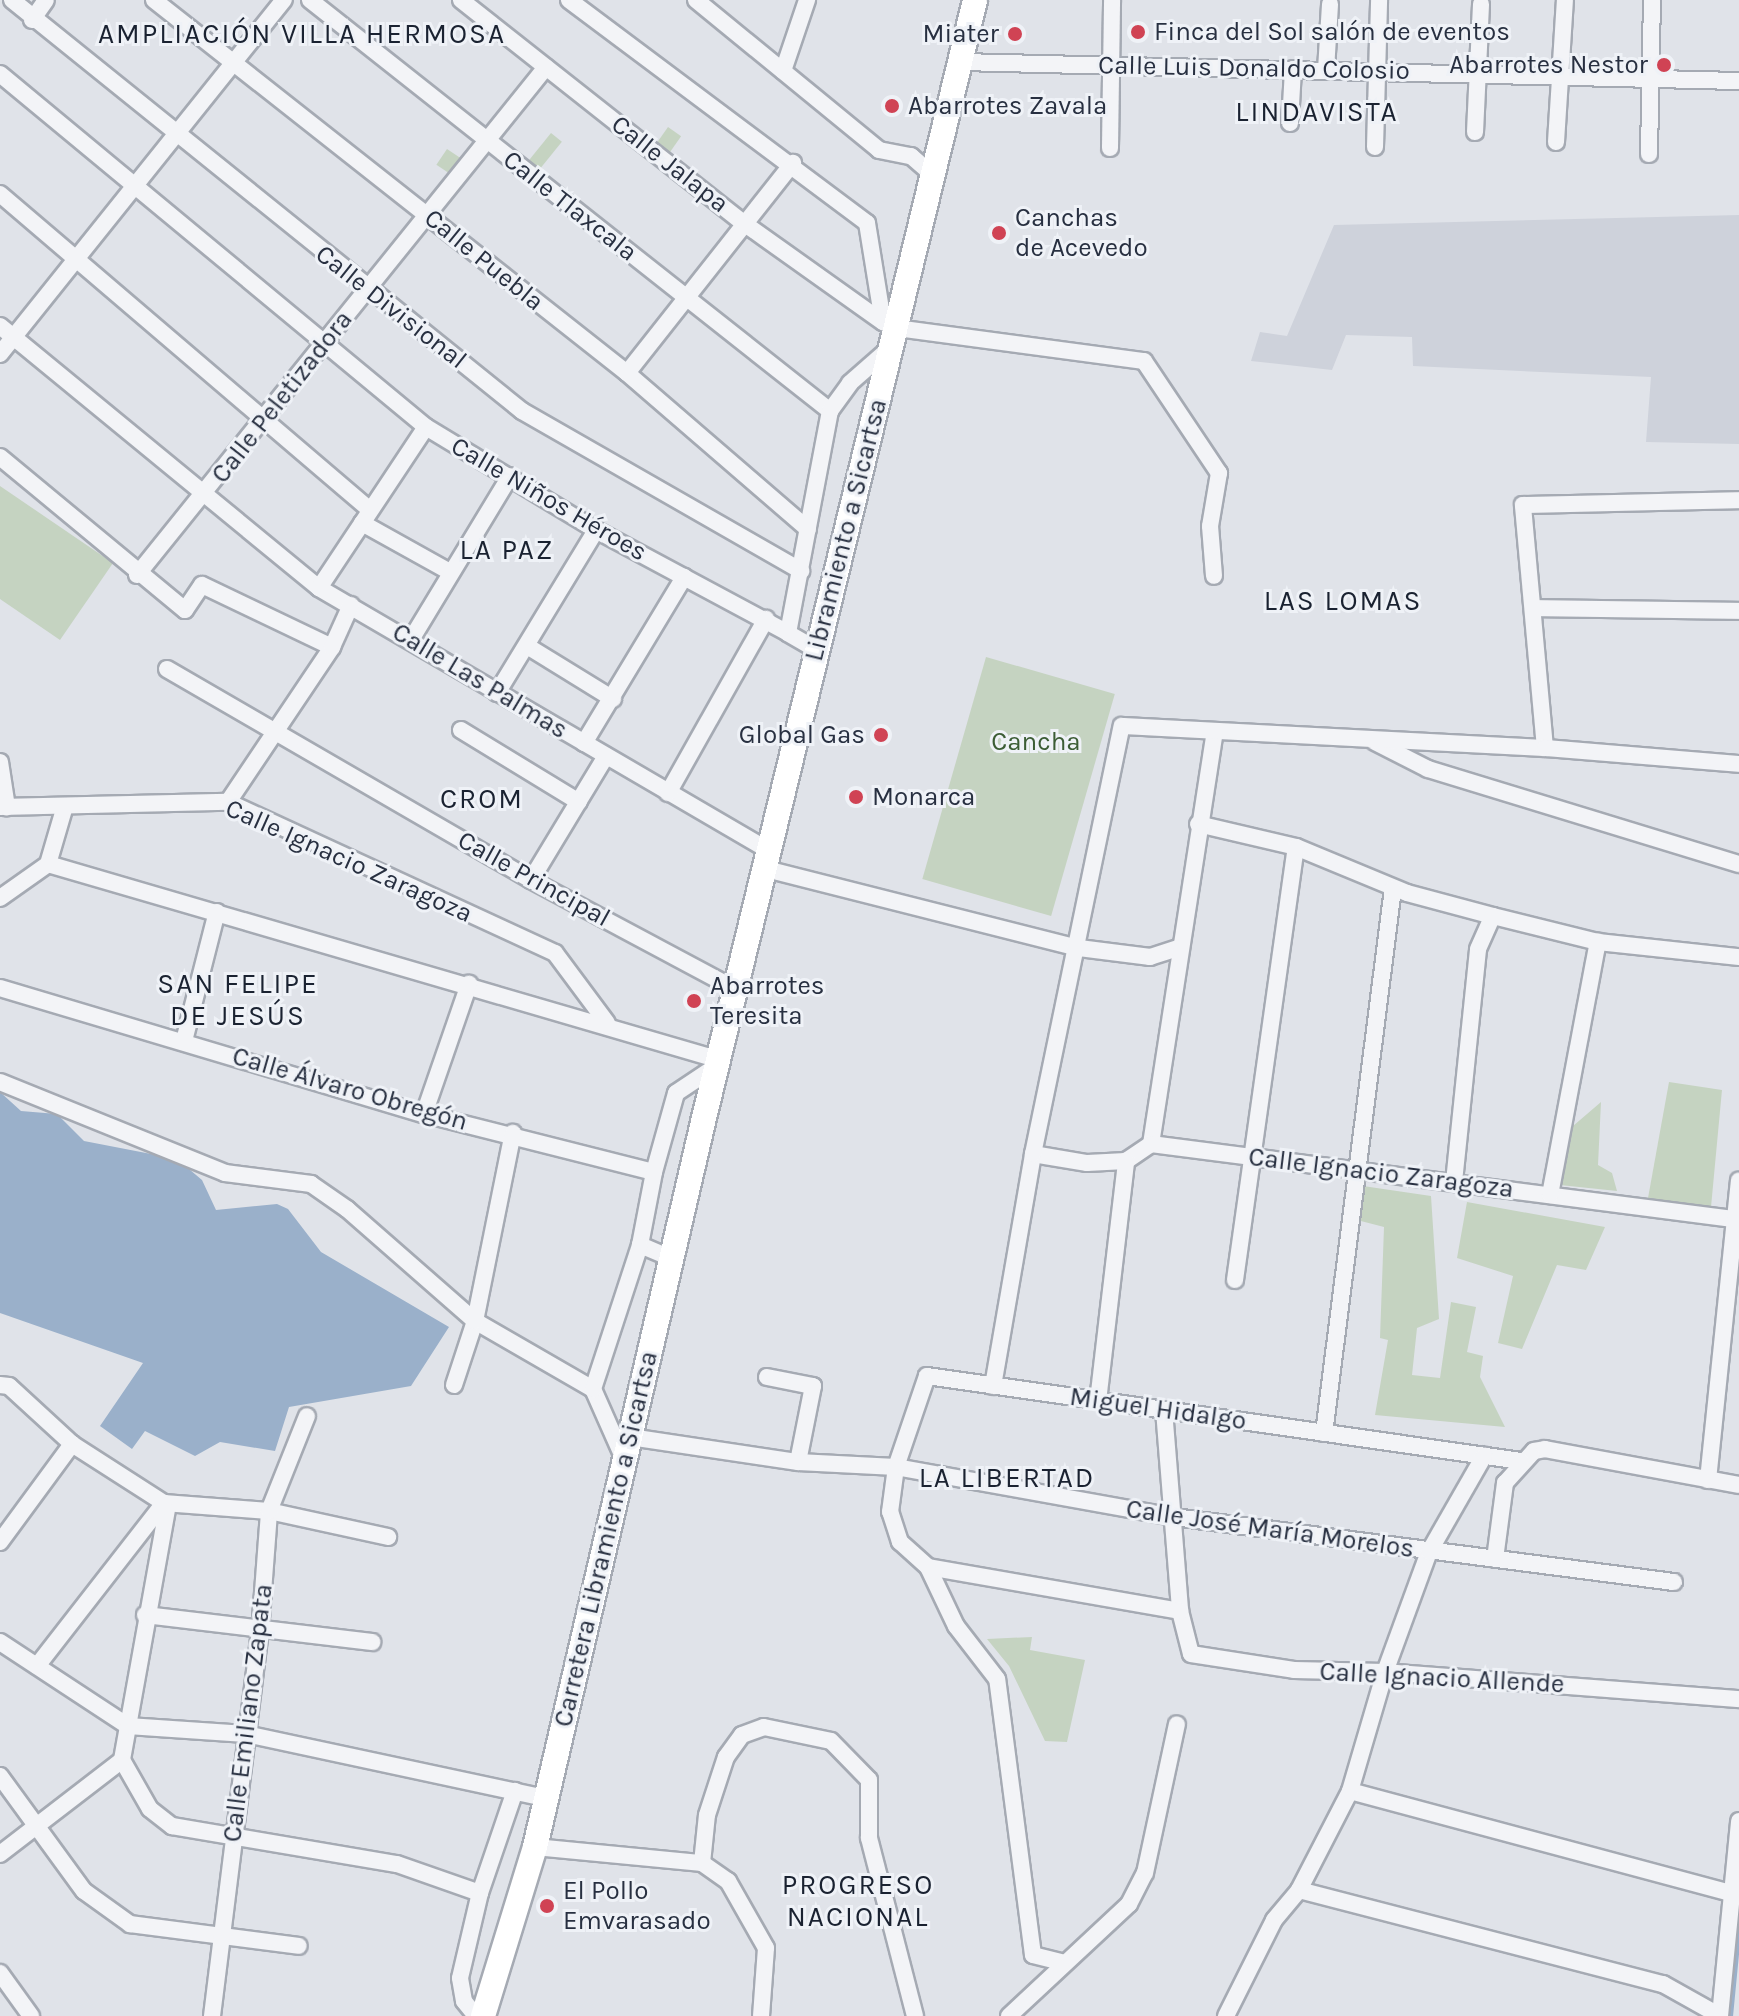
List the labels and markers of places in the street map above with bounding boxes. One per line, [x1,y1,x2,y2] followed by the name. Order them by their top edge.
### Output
[1154,16,1510,48] place label: Finca del Sol salón de eventos
[922,18,999,50] place label: Miater
[1129,23,1147,41] marker: Finca del Sol salón de eventos
[1006,25,1024,43] marker: Miater
[1449,49,1648,81] place label: Abarrotes Nestor
[1655,56,1673,74] marker: Abarrotes Nestor
[908,90,1107,122] place label: Abarrotes Zavala
[883,97,901,115] marker: Abarrotes Zavala
[1015,202,1148,264] place label: Canchas de Acevedo
[990,224,1008,242] marker: Canchas de Acevedo
[739,719,865,751] place label: Global Gas
[872,726,890,744] marker: Global Gas
[872,781,975,813] place label: Monarca
[847,788,865,806] marker: Monarca
[710,970,824,1032] place label: Abarrotes Teresita
[685,992,703,1010] marker: Abarrotes Teresita
[563,1875,711,1936] place label: El Pollo Emvarasado
[538,1897,556,1915] marker: El Pollo Emvarasado

